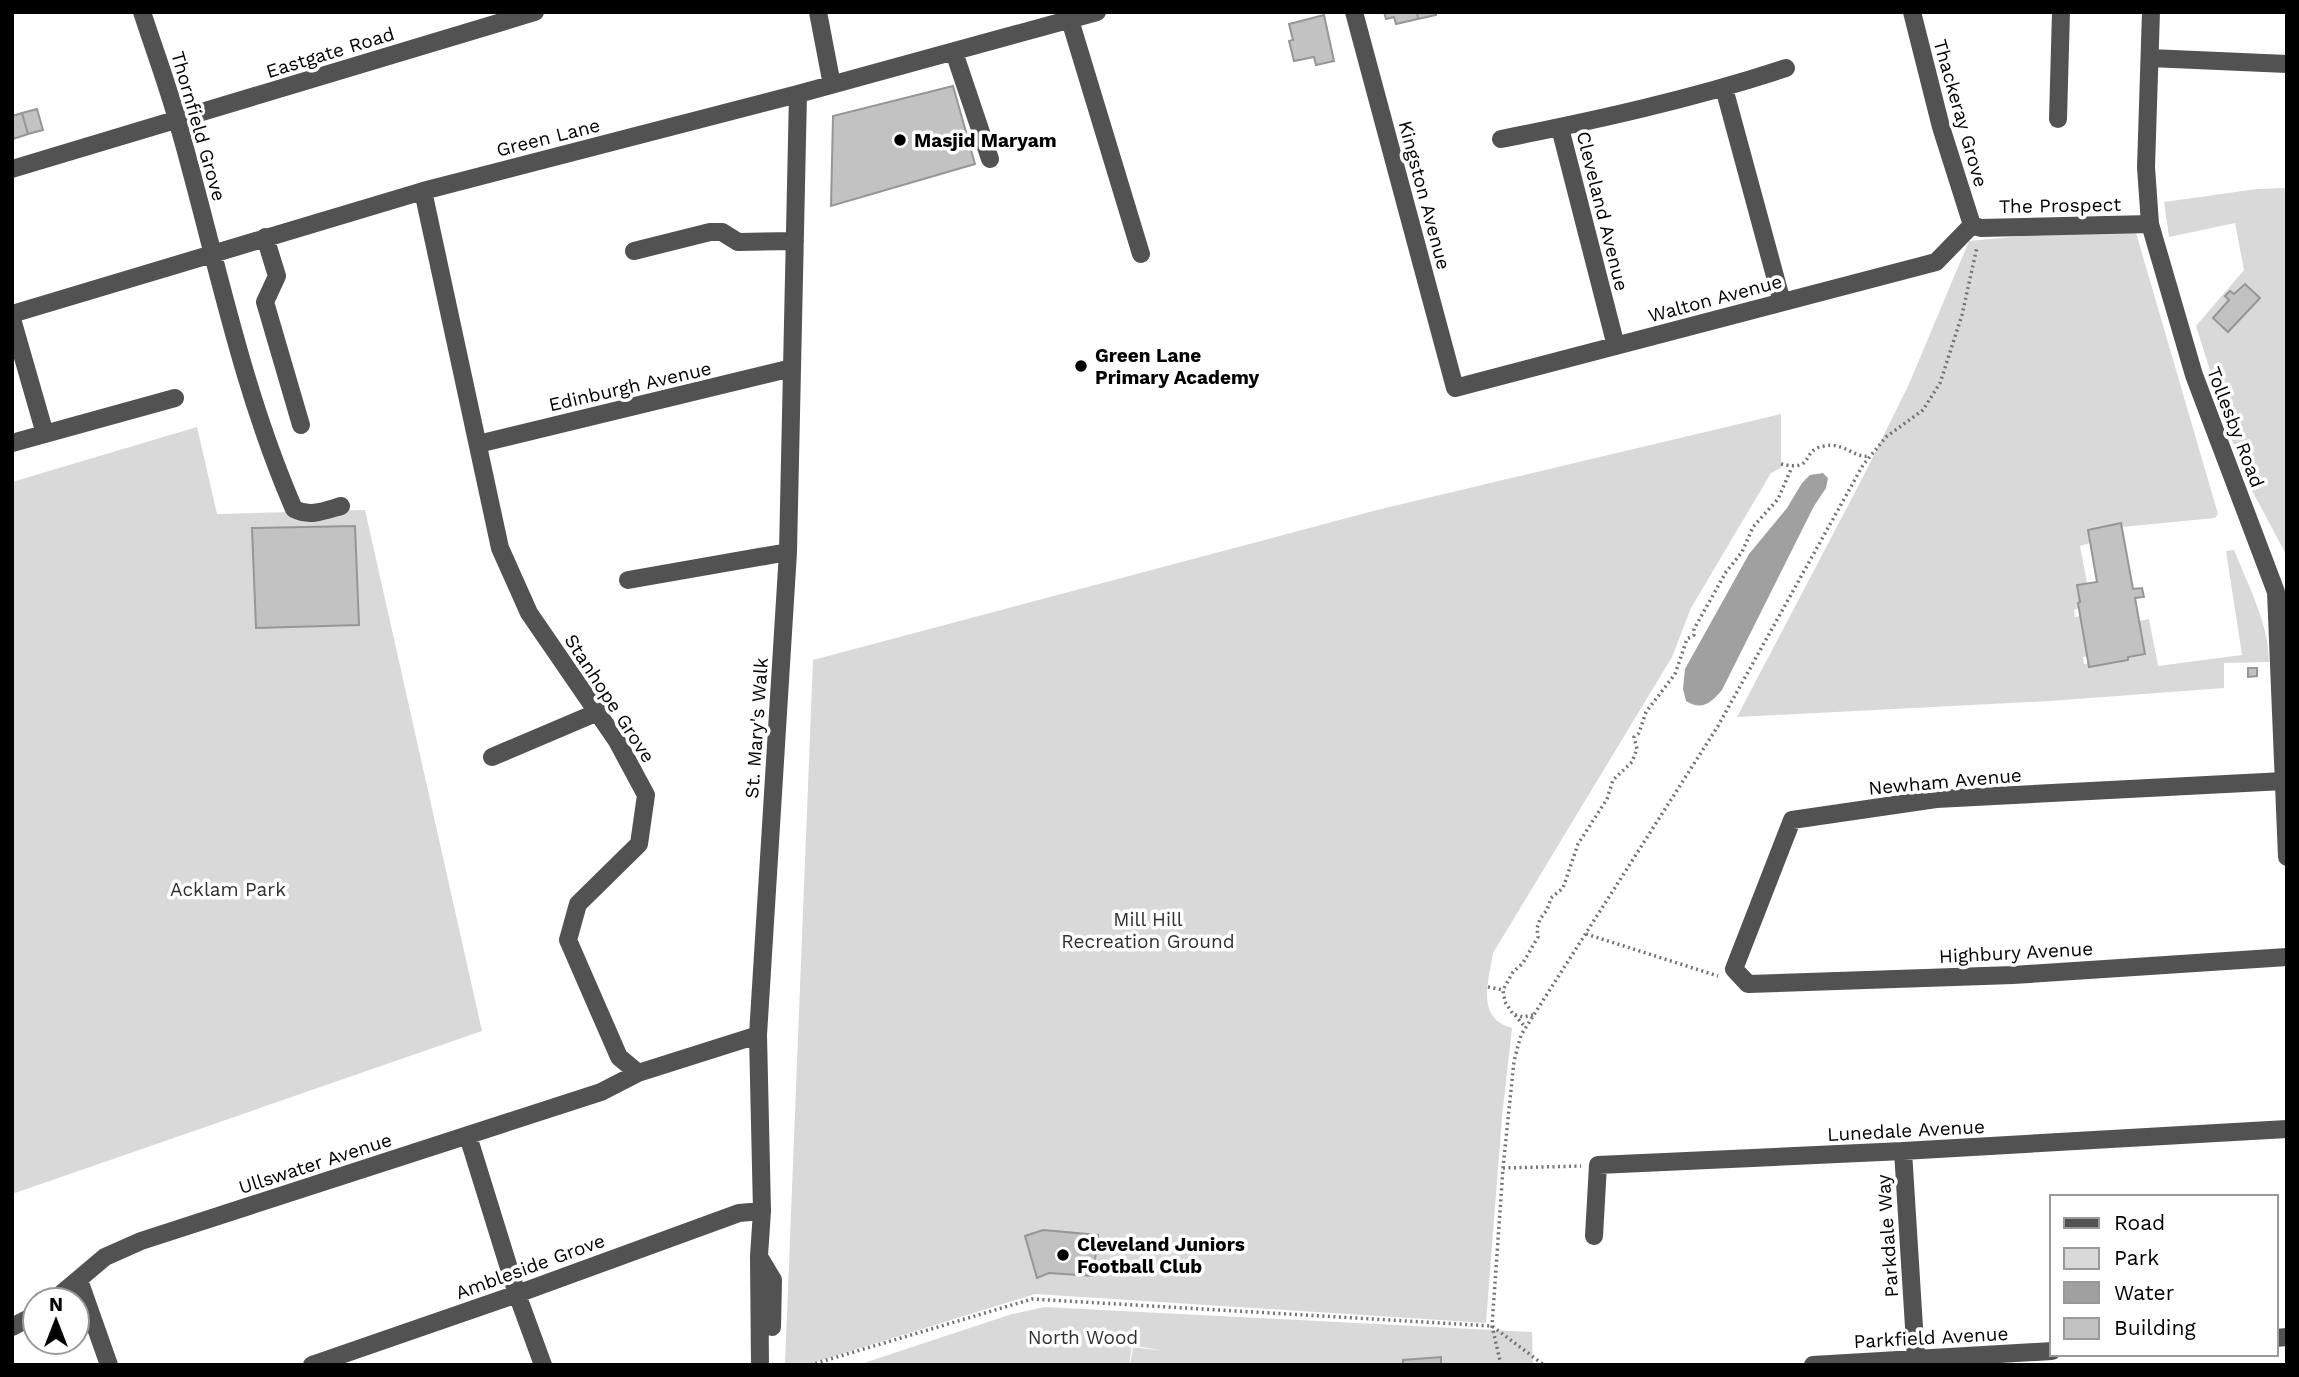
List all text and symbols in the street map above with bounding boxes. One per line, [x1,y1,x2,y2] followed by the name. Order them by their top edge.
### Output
[263,22,397,83] street label: Eastgate Road
[1928,37,1993,190] street label: Thackeray Grove
[166,49,231,204] street label: Thornfield Grove
[494,113,602,161] street label: Green Lane
[1394,118,1455,272] street label: Kingston Avenue
[914,129,1057,152] place label: Masjid Maryam
[1572,129,1633,293] street label: Cleveland Avenue
[892,132,908,148] marker: Masjid Maryam
[1999,193,2121,218] street label: The Prospect
[1646,270,1785,327] street label: Walton Avenue
[1095,344,1259,389] place label: Green Lane Primary Academy
[547,357,714,416] street label: Edinburgh Avenue
[1073,358,1089,374] marker: Green Lane Primary Academy
[2202,364,2269,491] street label: Tollesby Road
[559,630,660,767] street label: Stanhope Grove
[740,657,773,799] street label: St. Mary's Walk
[1867,763,2023,800] street label: Newham Avenue
[170,878,286,901] park label: Acklam Park
[1061,908,1235,953] park label: Mill Hill Recreation Ground
[1938,937,2094,968] street label: Highbury Avenue
[1827,1115,1986,1146] street label: Lunedale Avenue
[236,1128,395,1199] street label: Ullswater Avenue
[1872,1173,1903,1298] street label: Parkdale Way
[2050,1195,2278,1356] legend
[2114,1210,2165,1235] text: Road
[452,1229,608,1304] street label: Ambleside Grove
[1077,1233,1245,1278] place label: Cleveland Juniors Football Club
[2114,1245,2159,1270] text: Park
[1055,1247,1071,1263] marker: Cleveland Juniors Football Club
[2114,1280,2175,1305] text: Water
[21,1286,91,1356] north arrow
[49,1293,63,1316] text: N
[2114,1315,2196,1340] text: Building
[1853,1322,2009,1353] street label: Parkfield Avenue
[1028,1326,1138,1349] park label: North Wood

